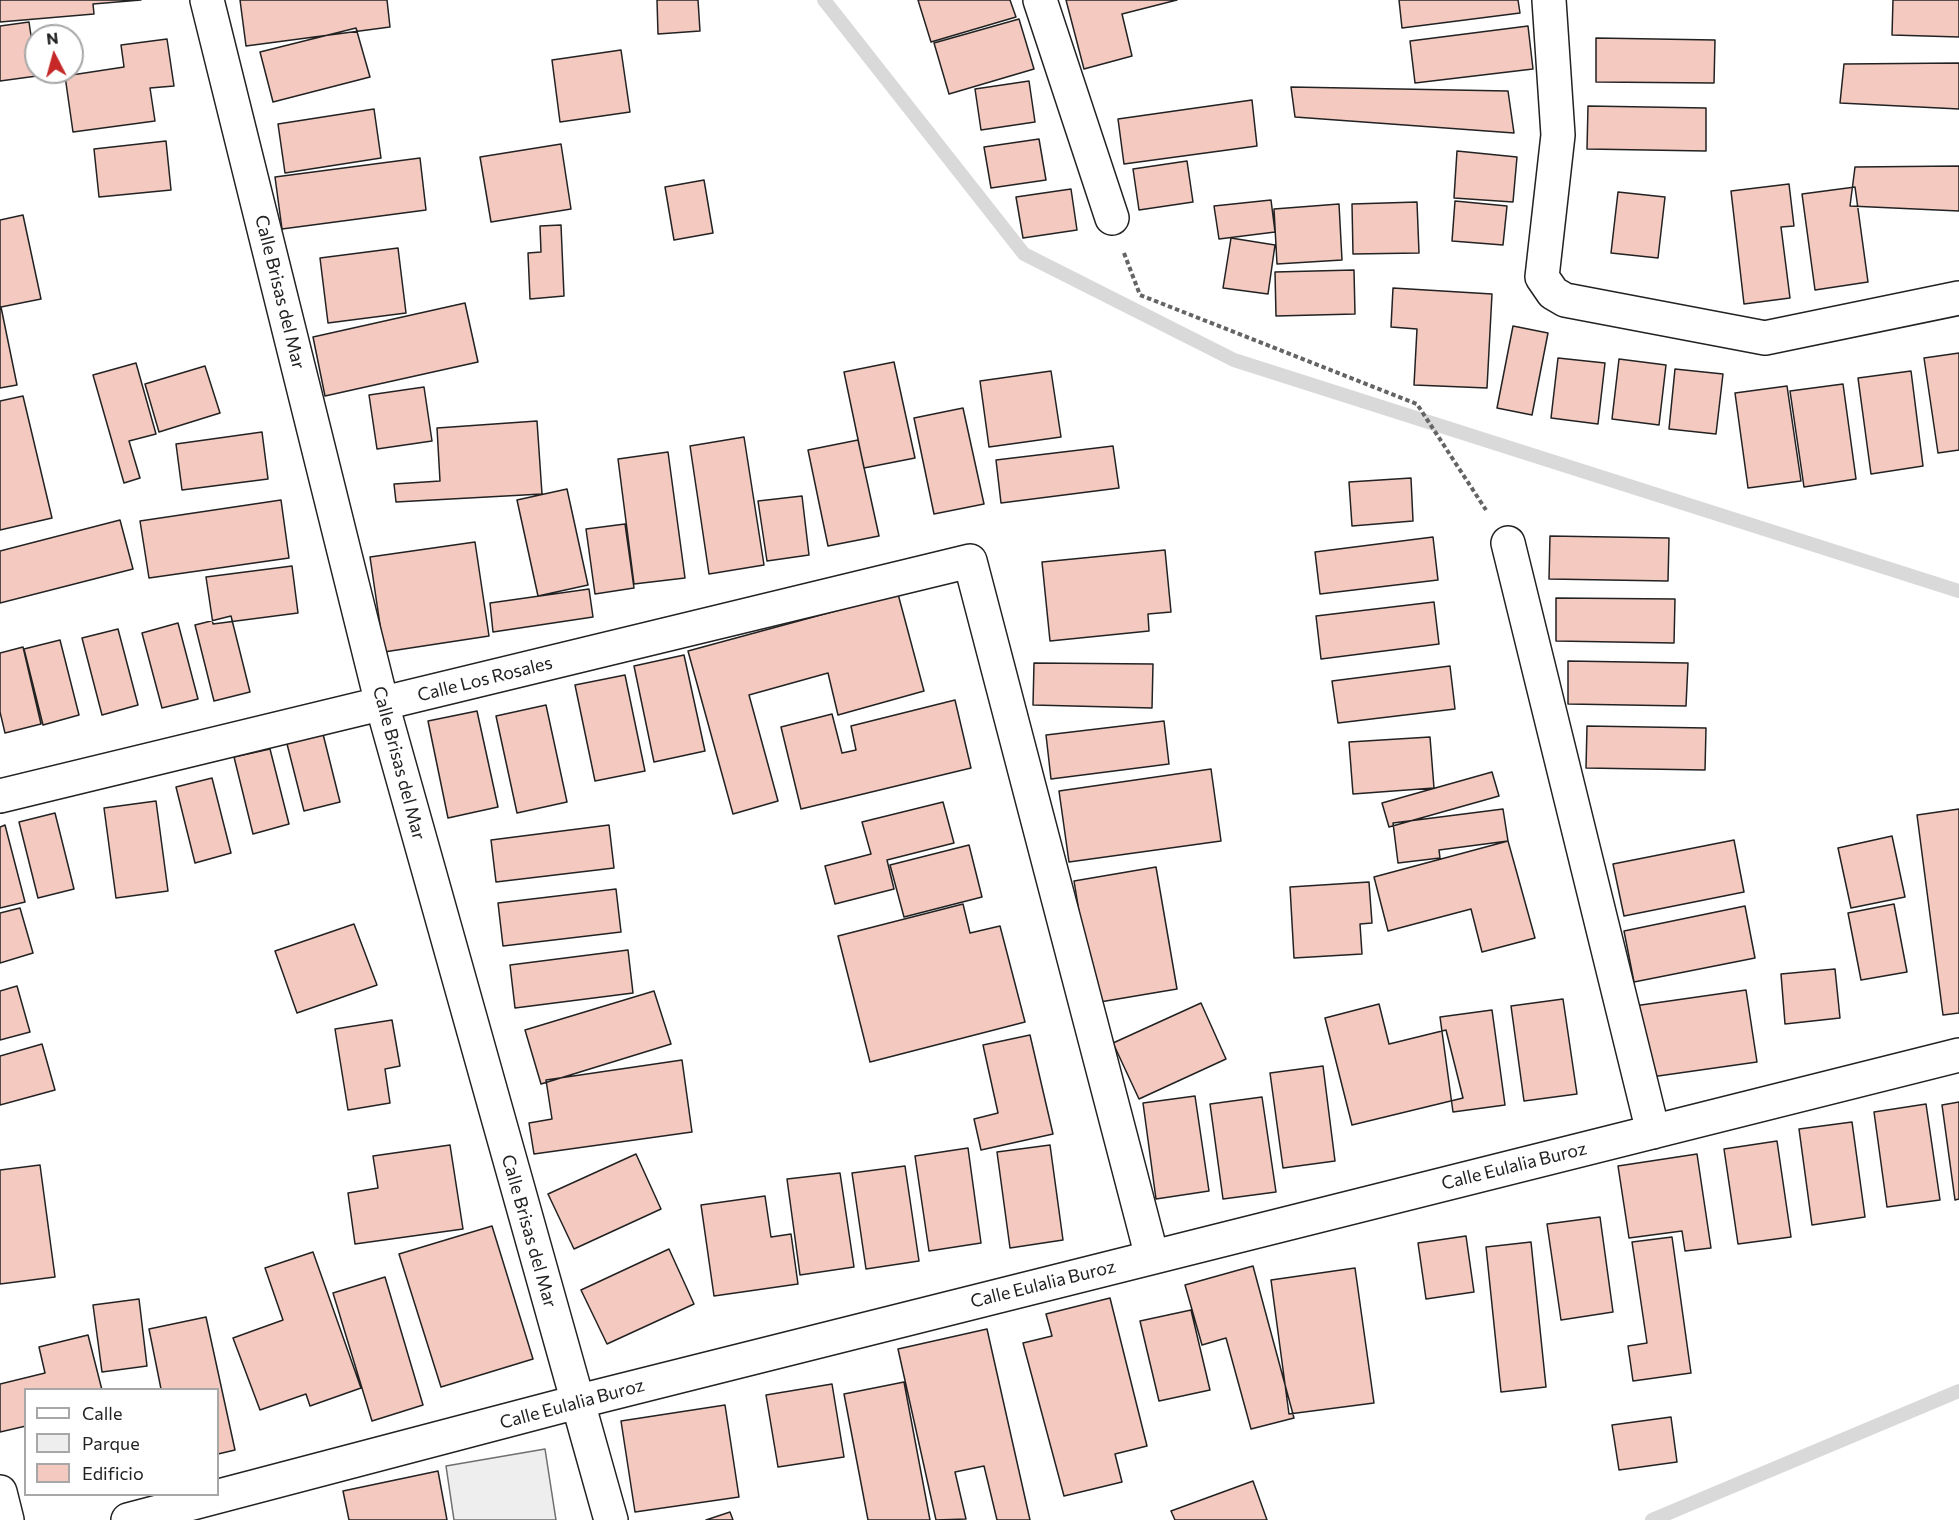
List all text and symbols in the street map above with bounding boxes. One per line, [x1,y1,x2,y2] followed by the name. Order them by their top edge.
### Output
[24,24,84,84] north arrow
[45,28,59,48] text: N
[250,213,310,371] street label: Calle Brisas del Mar
[415,652,555,706] street label: Calle Los Rosales
[368,684,430,842] street label: Calle Brisas del Mar
[1439,1138,1589,1194] street label: Calle Eulalia Buroz
[497,1152,561,1310] street label: Calle Brisas del Mar
[968,1256,1118,1312] street label: Calle Eulalia Buroz
[497,1374,647,1434] street label: Calle Eulalia Buroz
[24,1388,219,1496] legend
[82,1402,122,1424] text: Calle
[82,1432,140,1454] text: Parque
[82,1462,144,1484] text: Edificio

